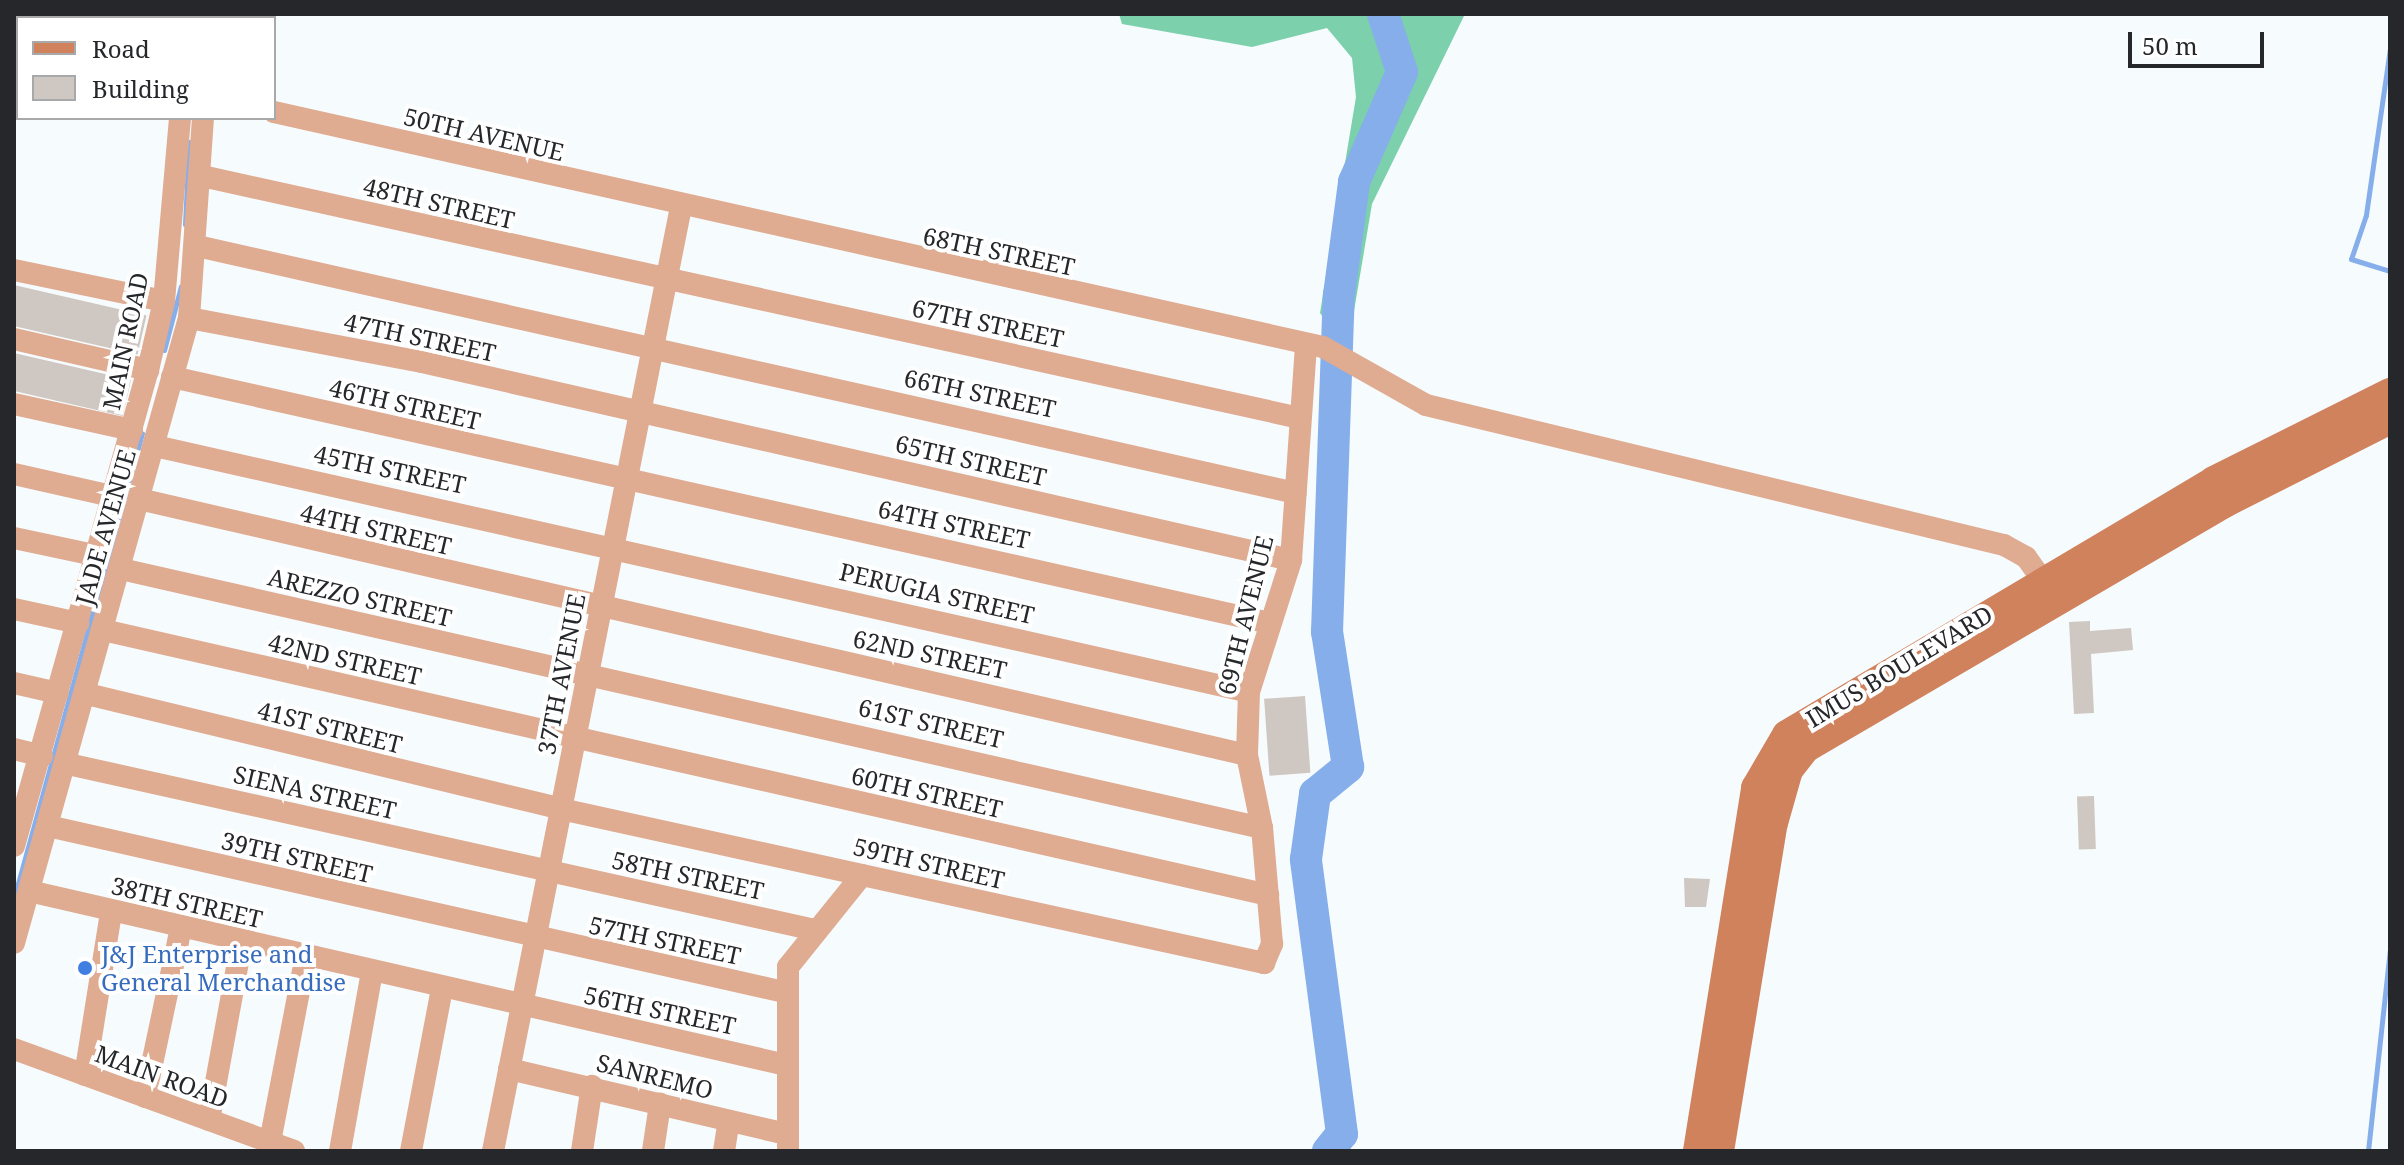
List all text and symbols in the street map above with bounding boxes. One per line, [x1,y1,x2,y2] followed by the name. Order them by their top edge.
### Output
[16,16,276,120] legend
[2132,16,2268,66] scale bar
[2142,29,2198,62] text: 50 m
[92,32,150,65] text: Road
[92,72,189,105] text: Building
[401,102,567,166] street label: 50TH AVENUE
[361,172,517,234] street label: 48TH STREET
[920,221,1078,281] street label: 68TH STREET
[96,270,154,412] street label: MAIN ROAD
[909,293,1067,353] street label: 67TH STREET
[341,307,499,367] street label: 47TH STREET
[901,363,1059,423] street label: 66TH STREET
[327,373,483,435] street label: 46TH STREET
[893,429,1049,491] street label: 65TH STREET
[311,439,469,499] street label: 45TH STREET
[69,446,141,608] street label: JADE AVENUE
[875,494,1033,554] street label: 64TH STREET
[298,498,454,560] street label: 44TH STREET
[1211,532,1279,698] street label: 69TH AVENUE
[837,557,1037,629] street label: PERUGIA STREET
[265,562,455,632] street label: AREZZO STREET
[531,591,591,757] street label: 37TH AVENUE
[1801,599,1997,733] street label: IMUS BOULEVARD
[850,624,1010,684] street label: 62ND STREET
[266,627,424,691] street label: 42ND STREET
[856,692,1006,754] street label: 61ST STREET
[255,695,405,759] street label: 41ST STREET
[231,759,399,825] street label: SIENA STREET
[849,761,1005,823] street label: 60TH STREET
[219,826,375,888] street label: 39TH STREET
[851,832,1007,894] street label: 59TH STREET
[609,845,767,905] street label: 58TH STREET
[109,871,265,933] street label: 38TH STREET
[586,910,744,970] street label: 57TH STREET
[101,940,346,996] place label: J&J Enterprise and General Merchandise
[76,959,94,977] marker: J&J Enterprise and General Merchandise
[581,980,739,1040] street label: 56TH STREET
[91,1039,233,1113] street label: MAIN ROAD
[594,1048,716,1104] street label: SANREMO

